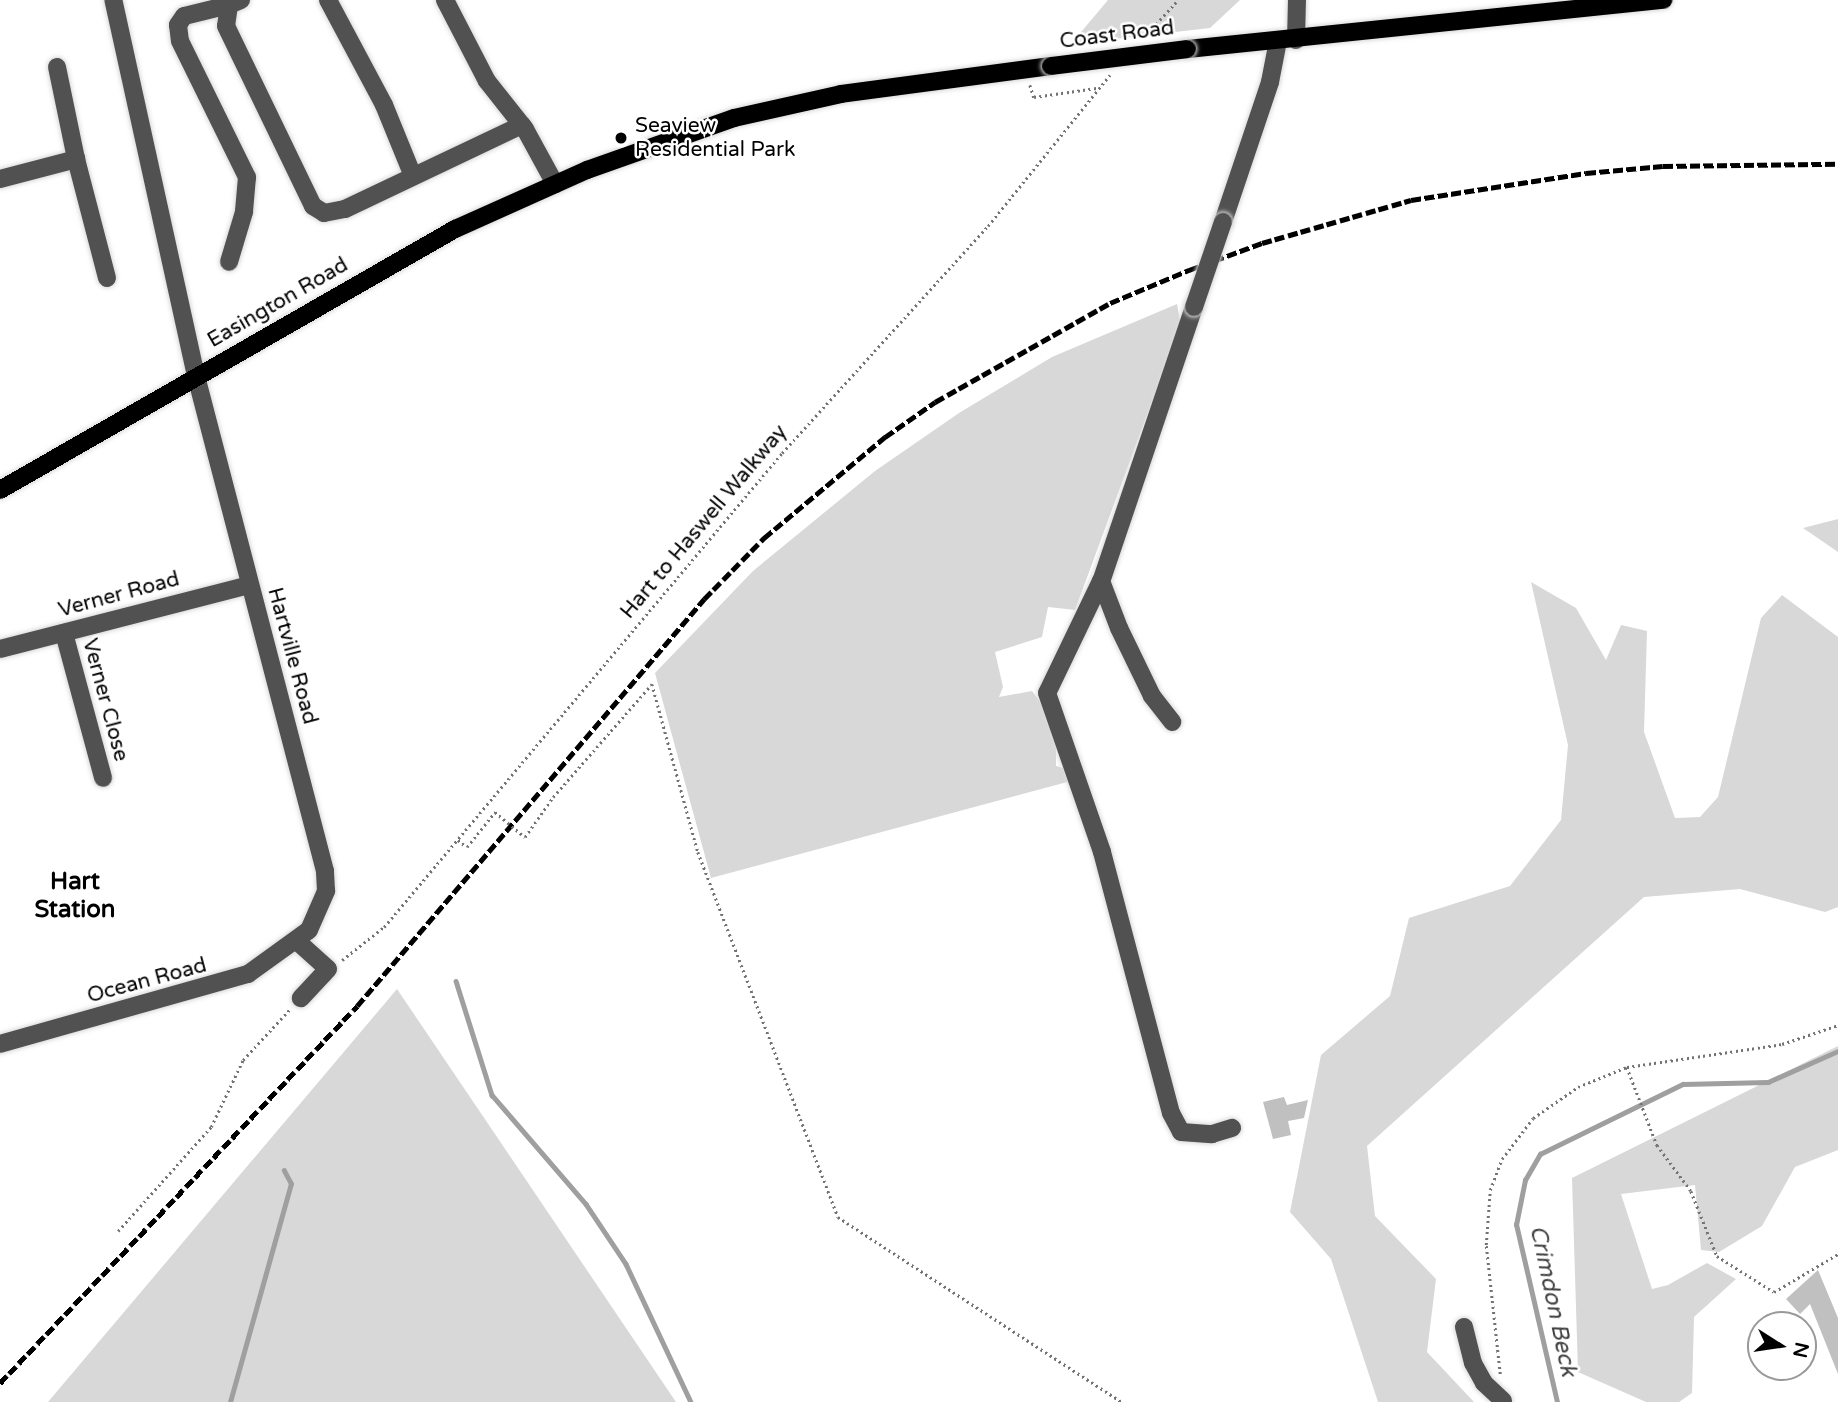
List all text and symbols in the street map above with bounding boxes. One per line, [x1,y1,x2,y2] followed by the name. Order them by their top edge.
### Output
[1058,15,1176,55] street label: Coast Road
[635,113,795,163] place label: Seaview Residential Park
[613,130,629,146] marker: Seaview Residential Park
[203,253,353,353] street label: Easington Road
[615,420,793,624] street label: Hart to Haswell Walkway
[56,567,182,623] street label: Verner Road
[262,585,322,727] street label: Hartville Road
[77,636,133,764] street label: Verner Close
[35,868,115,924] district label: Hart Station
[85,953,209,1009] street label: Ocean Road
[1524,1223,1582,1379] water label: Crimdon Beck
[1747,1311,1817,1381] north arrow
[1788,1340,1813,1360] text: N

